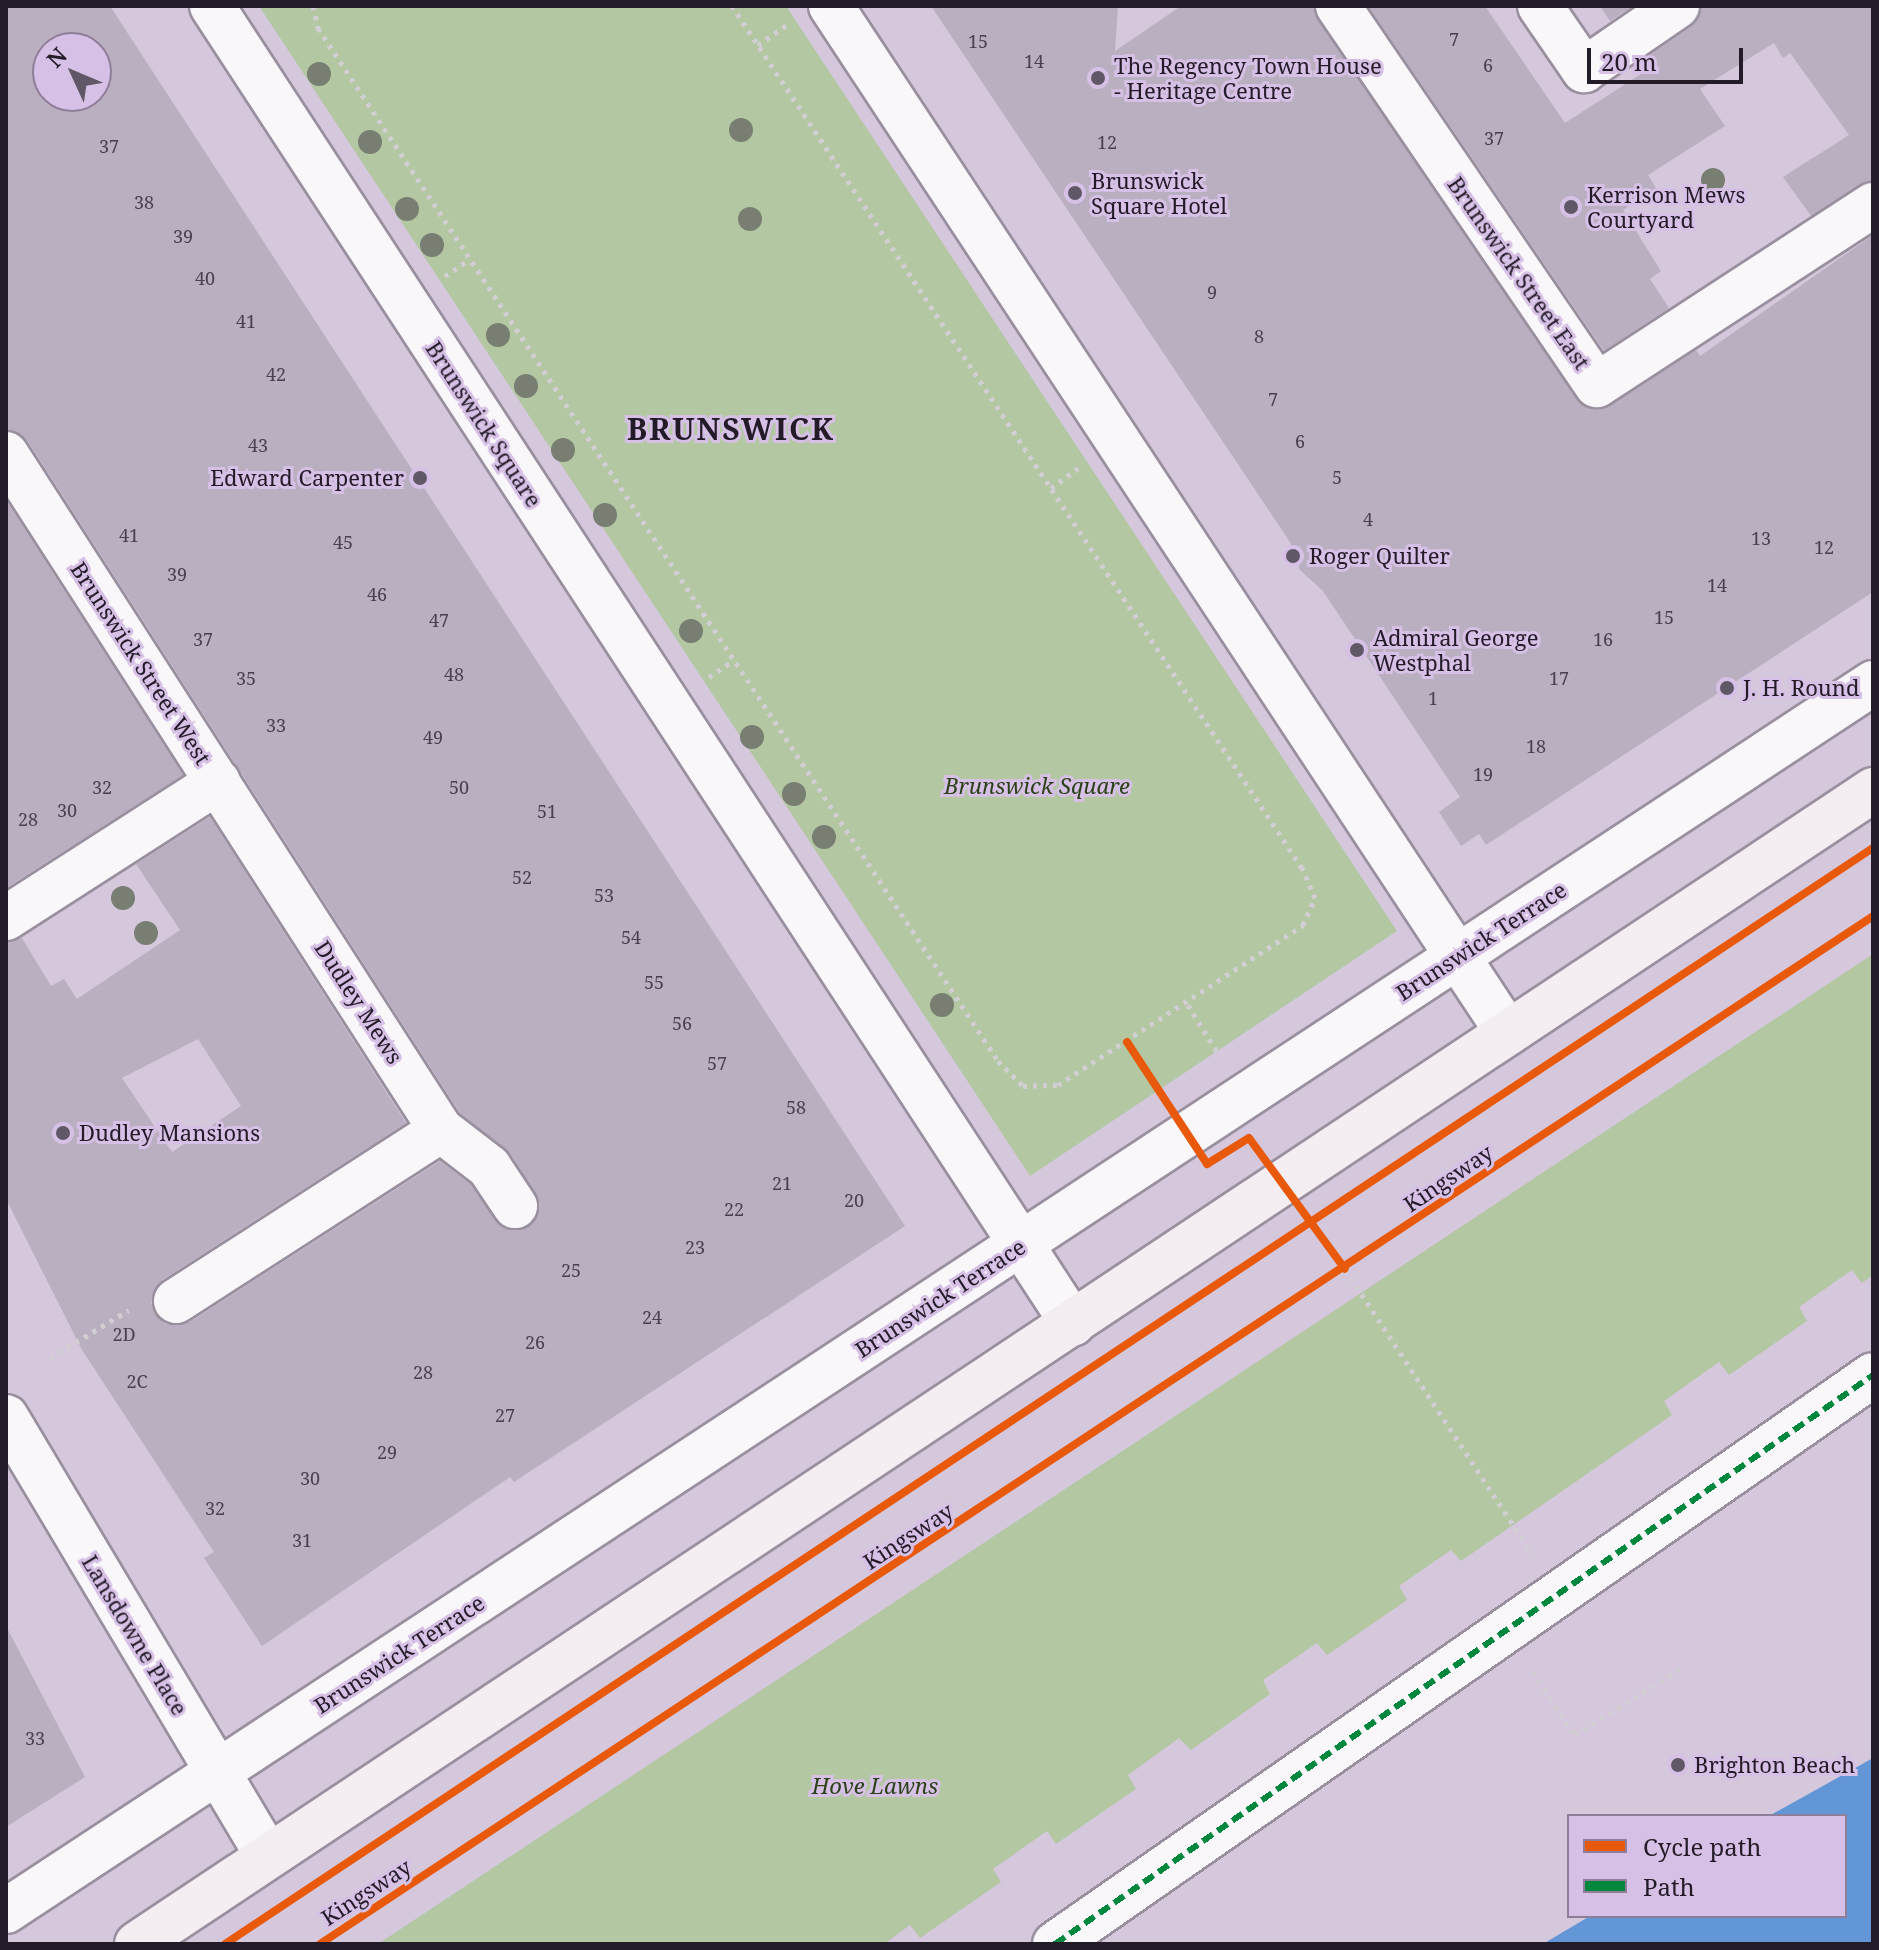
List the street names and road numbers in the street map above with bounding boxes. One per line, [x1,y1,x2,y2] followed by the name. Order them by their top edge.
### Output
[1442,172,1596,374] street label: Brunswick Street East
[421,336,547,512] street label: Brunswick Square
[66,557,216,769] street label: Brunswick Street West
[1391,876,1571,1006] street label: Brunswick Terrace
[309,935,409,1069] street label: Dudley Mews
[1398,1139,1498,1217] street label: Kingsway
[850,1233,1030,1363] street label: Brunswick Terrace
[858,1497,958,1575] street label: Kingsway
[77,1550,193,1720] street label: Lansdowne Place
[309,1589,489,1719] street label: Brunswick Terrace
[316,1853,416,1931] street label: Kingsway

